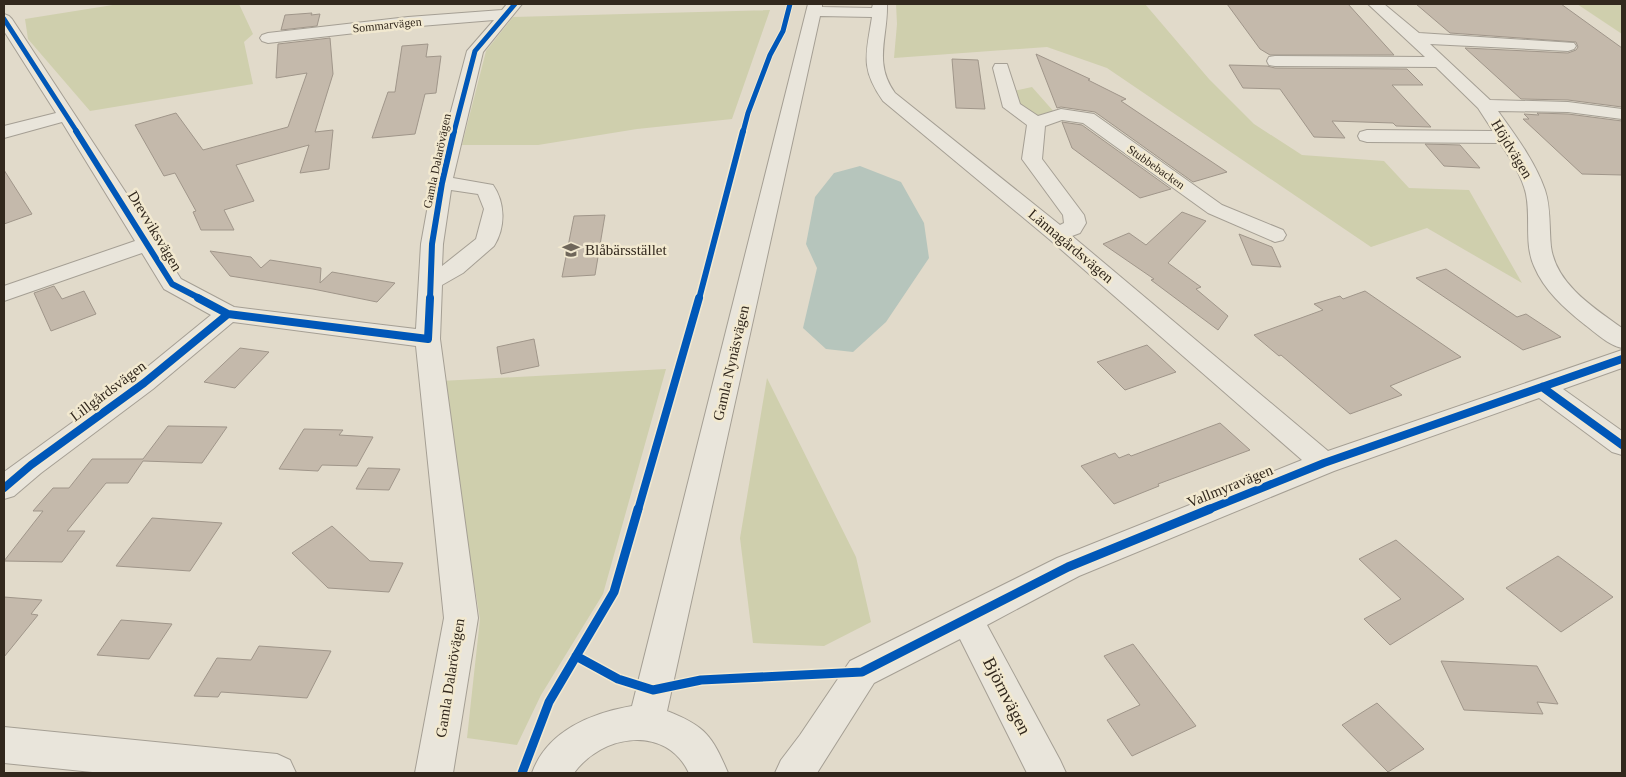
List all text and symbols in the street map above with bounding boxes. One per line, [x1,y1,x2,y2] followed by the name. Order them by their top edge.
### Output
[352,14,422,36] street label: Sommarvägen
[420,112,454,210] street label: Gamla Dalarövägen
[1488,117,1536,182] street label: Höjdvägen
[1124,142,1188,192] street label: Stubbebacken
[125,188,185,274] street label: Drevviksvägen
[1025,206,1117,286] street label: Lännagårdsvägen
[561,240,581,260] school or university icon: Blåbärsstället
[585,242,667,258] place label: Blåbärsstället
[710,303,752,422] street label: Gamla Nynäsvägen
[67,357,149,424] street label: Lillgårdsvägen
[1185,461,1276,510] street label: Vallmyravägen
[433,617,467,739] street label: Gamla Dalarövägen
[979,654,1035,738] street label: Björnvägen

